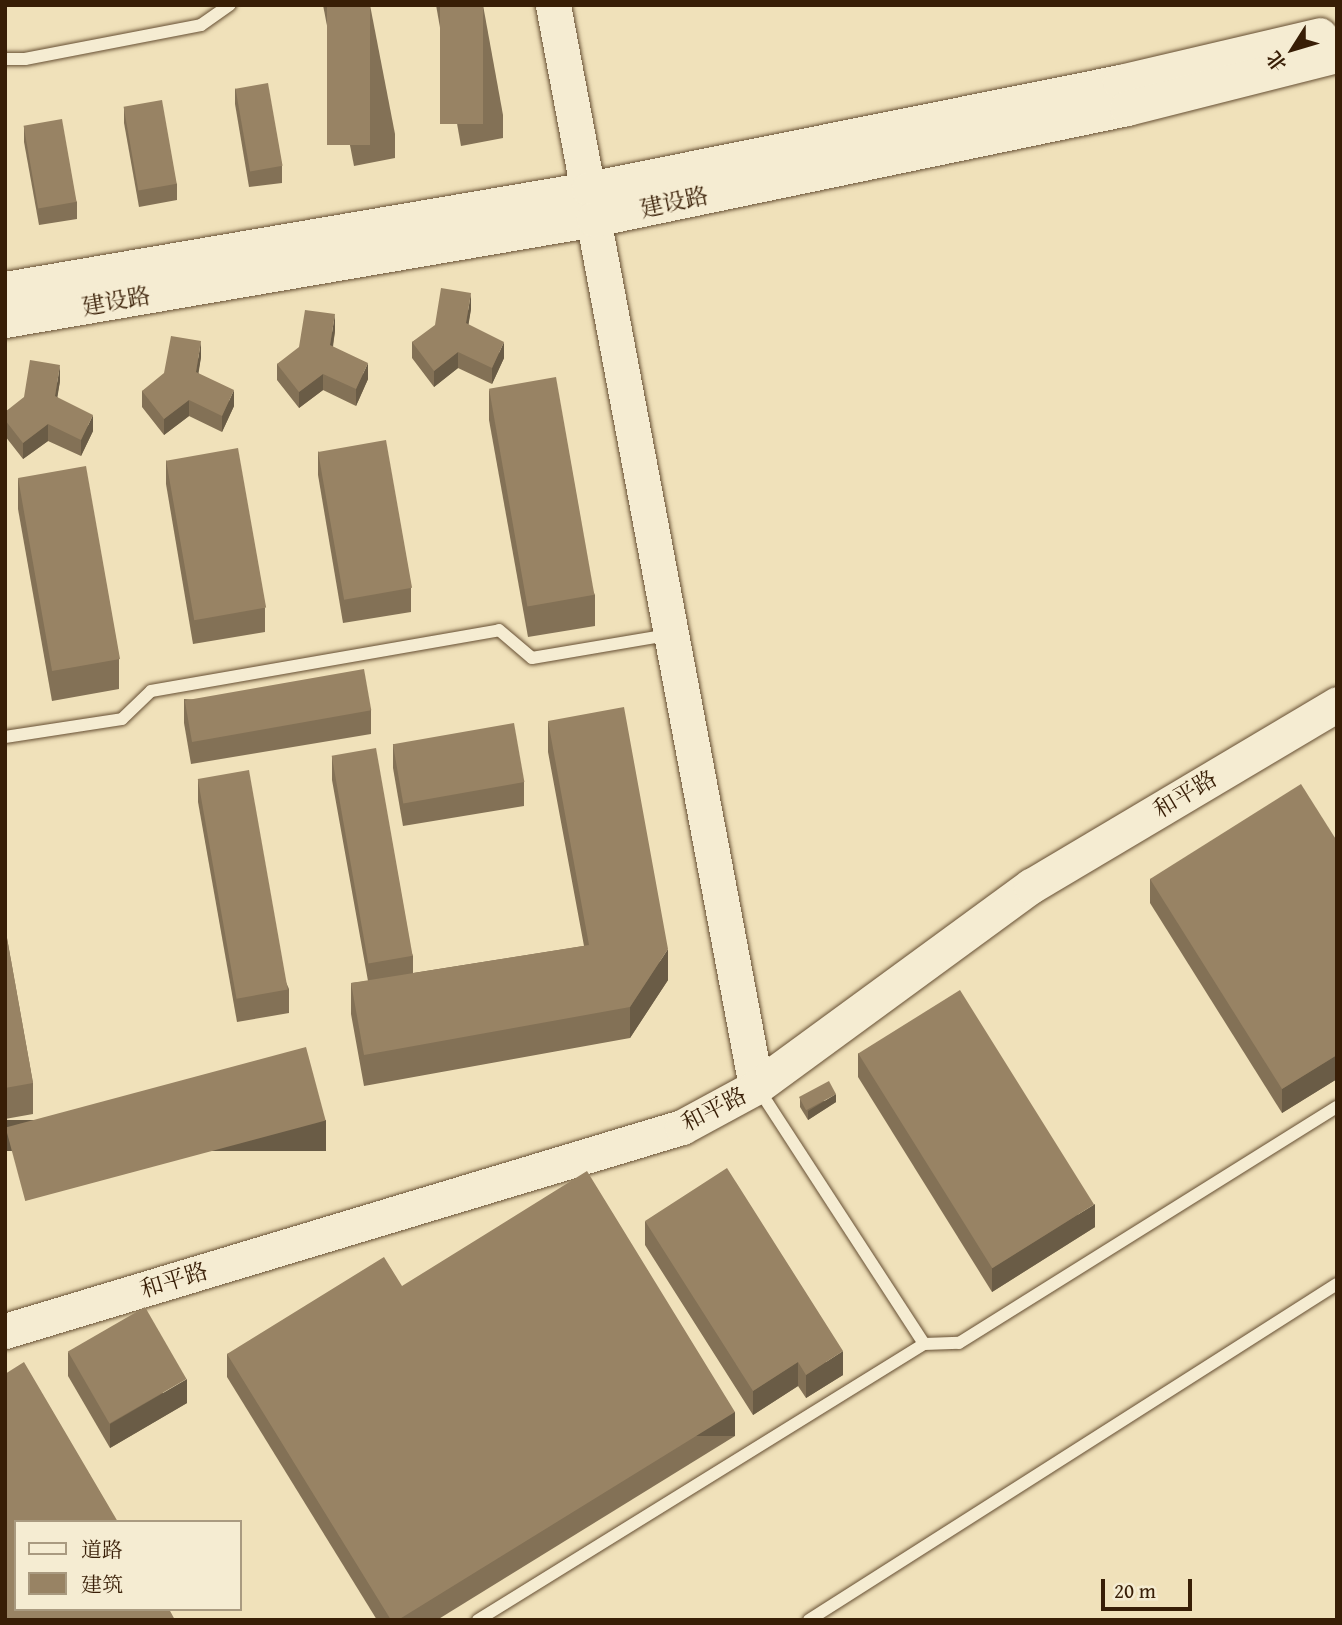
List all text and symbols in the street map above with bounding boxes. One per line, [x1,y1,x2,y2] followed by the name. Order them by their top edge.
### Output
[1258,14,1328,84] north arrow
[1259,46,1293,78] text: 北
[637,181,711,223] street label: 建设路
[80,281,152,321] street label: 建设路
[1148,764,1222,824] street label: 和平路
[677,1081,751,1137] street label: 和平路
[137,1257,211,1303] street label: 和平路
[14,1520,242,1611] legend
[81,1534,123,1565] text: 道路
[1104,1566,1195,1610] scale bar
[81,1569,123,1600] text: 建筑
[1114,1575,1156,1606] text: 20 m

